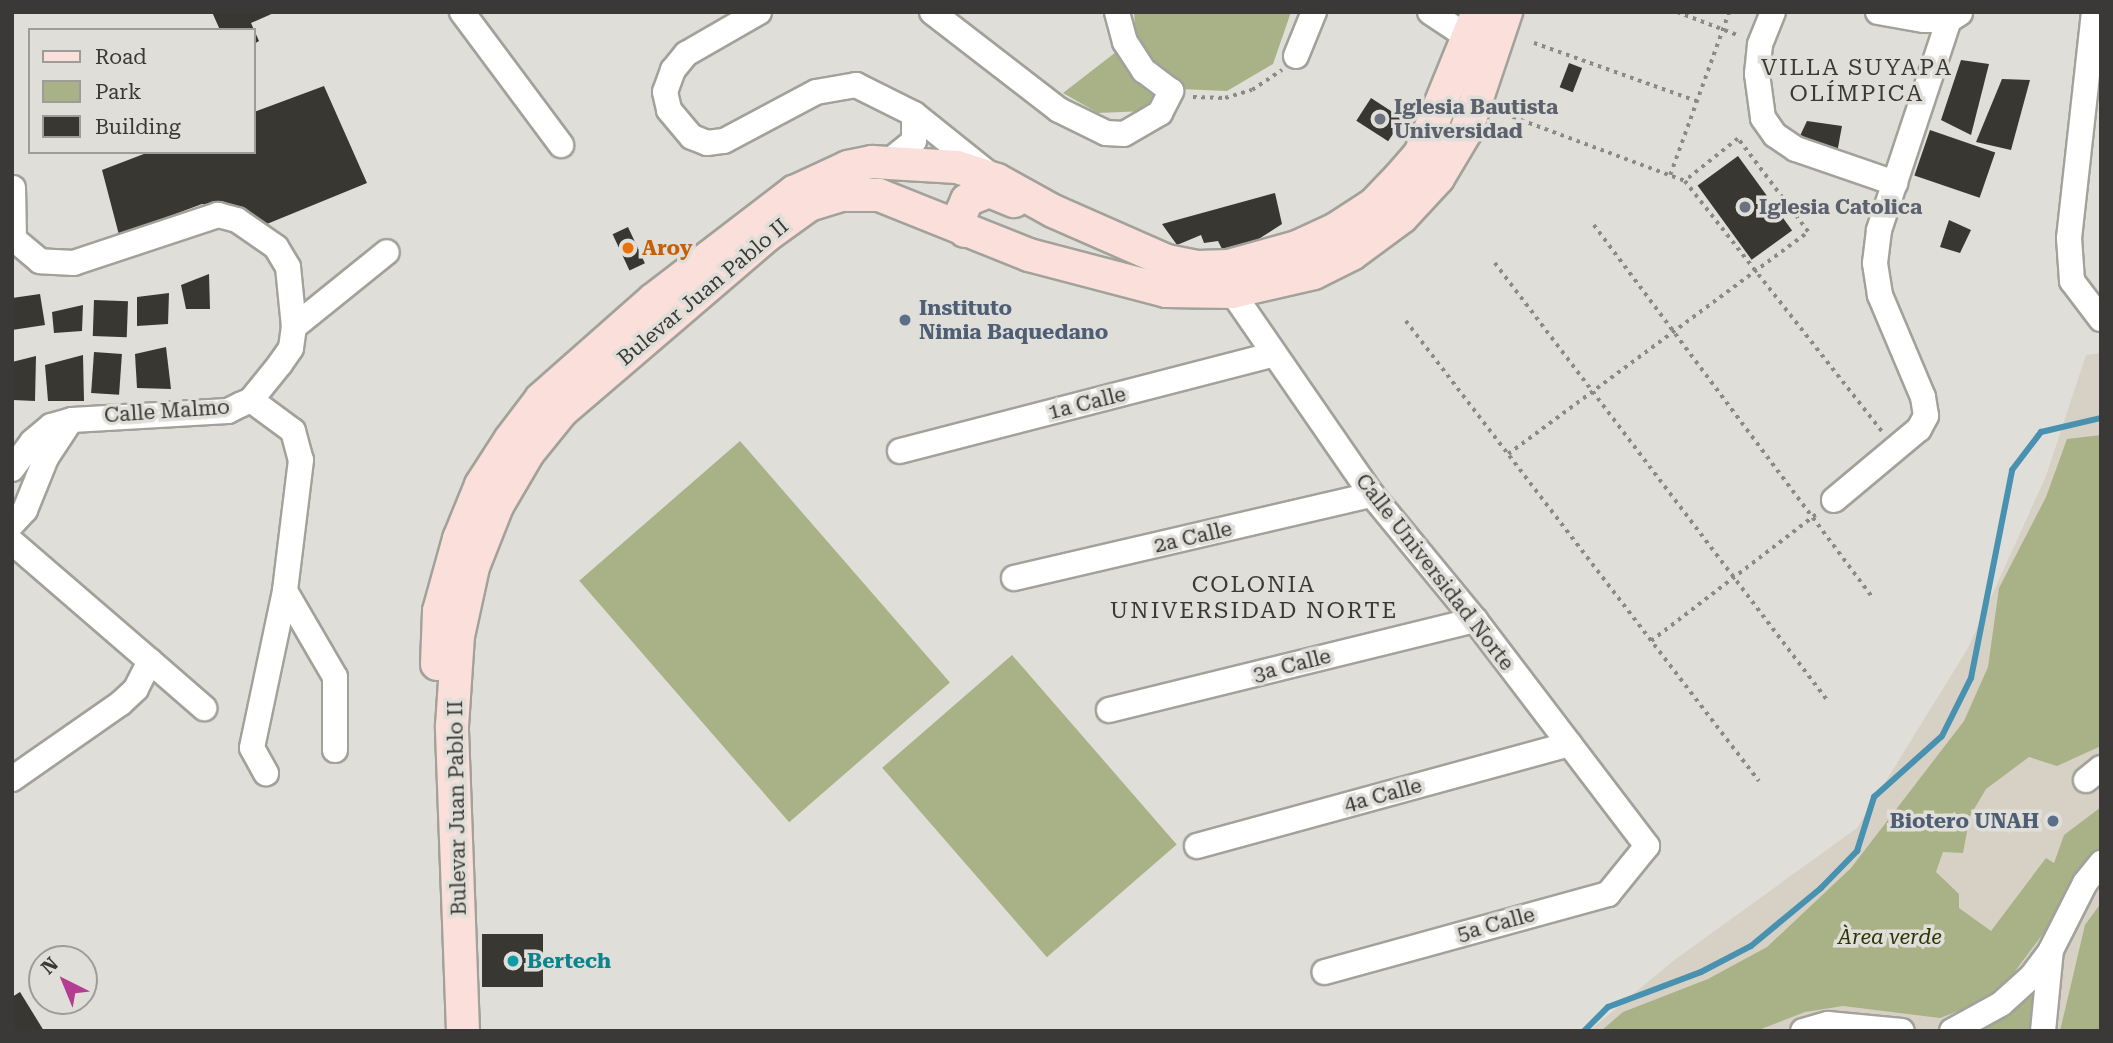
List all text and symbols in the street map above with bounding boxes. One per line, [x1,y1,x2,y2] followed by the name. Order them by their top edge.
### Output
[28,28,256,154] legend
[95,45,147,69] text: Road
[1762,54,1952,108] district label: VILLA SUYAPA OLÍMPICA
[95,80,141,104] text: Park
[1394,94,1558,144] place label: Iglesia Bautista Universidad
[1372,111,1388,127] marker: Iglesia Bautista Universidad
[95,115,181,139] text: Building
[1759,194,1922,220] place label: Iglesia Catolica
[1737,199,1753,215] marker: Iglesia Catolica
[613,213,793,371] street label: Bulevar Juan Pablo II
[642,235,692,261] place label: Aroy
[620,240,636,256] marker: Aroy
[919,295,1108,345] place label: Instituto Nimia Baquedano
[897,312,913,328] marker: Instituto Nimia Baquedano
[1045,381,1129,425] street label: 1a Calle
[103,394,231,428] street label: Calle Malmo
[1350,469,1520,675] street label: Calle Universidad Norte
[1151,516,1235,558] street label: 2a Calle
[1112,571,1396,625] district label: COLONIA UNIVERSIDAD NORTE
[1250,643,1334,687] street label: 3a Calle
[443,700,471,916] street label: Bulevar Juan Pablo II
[1341,773,1425,817] street label: 4a Calle
[1890,808,2039,834] place label: Biotero UNAH
[2045,813,2061,829] marker: Biotero UNAH
[1454,902,1538,946] street label: 5a Calle
[1838,924,1942,950] park label: Àrea verde
[28,945,98,1015] north arrow
[527,948,611,974] place label: Bertech
[36,952,63,979] text: N
[505,953,521,969] marker: Bertech

